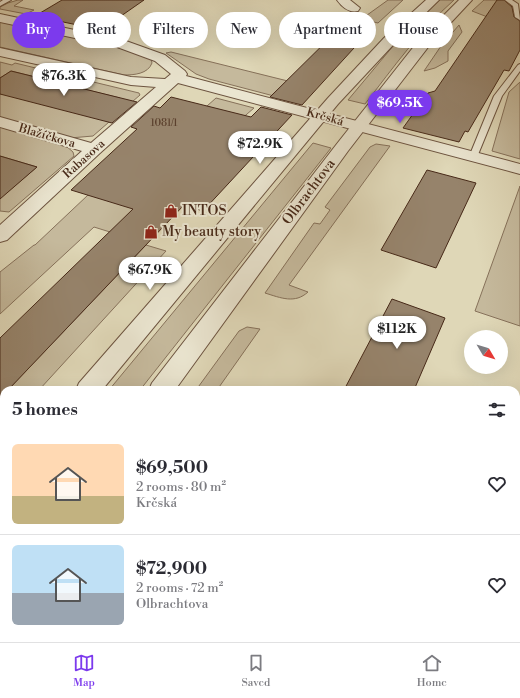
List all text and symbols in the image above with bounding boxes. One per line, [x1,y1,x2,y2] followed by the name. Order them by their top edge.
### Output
[12,12,65,48] chip: Buy
[73,12,131,48] chip: Rent
[139,12,208,48] chip: Filters
[216,12,271,48] chip: New
[279,12,376,48] chip: Apartment
[384,12,453,48] chip: House
[31,63,97,97] pin: $76.3K
[42,68,86,84] text: $76.3K
[367,90,433,124] pin: $69.5K
[377,95,423,111] text: $69.5K
[305,105,346,130] street label: Krčská
[150,117,178,129] house number: 1081/1
[16,120,78,152] street label: Blažíčkova
[227,131,293,165] pin: $72.9K
[60,136,109,182] street label: Rabasova
[237,136,283,152] text: $72.9K
[278,155,340,228] street label: Olbrachtova
[182,202,227,220] place label: INTOS
[163,203,179,219] shop icon: INTOS
[162,223,261,241] place label: My beauty story
[143,224,159,240] shop icon: My beauty story
[117,257,183,291] pin: $67.9K
[128,262,172,278] text: $67.9K
[369,316,425,350] pin: $112K
[377,321,417,337] text: $112K
[464,330,508,374] north arrow
[464,330,508,374] map controls
[12,399,78,421] text: 5 homes
[486,399,508,421] icon: filters
[136,457,208,479] text: $69,500
[44,460,92,508] icon: home
[486,473,508,495] icon: heart
[136,479,226,495] text: 2 rooms · 80 m²
[136,495,177,511] text: Krčská
[136,558,207,580] text: $72,900
[44,561,92,609] icon: home
[486,574,508,596] icon: heart
[136,580,223,596] text: 2 rooms · 72 m²
[136,596,208,612] text: Olbrachtova
[73,652,95,690] tab: Map
[241,652,270,690] tab: Saved
[417,652,447,690] tab: Home

